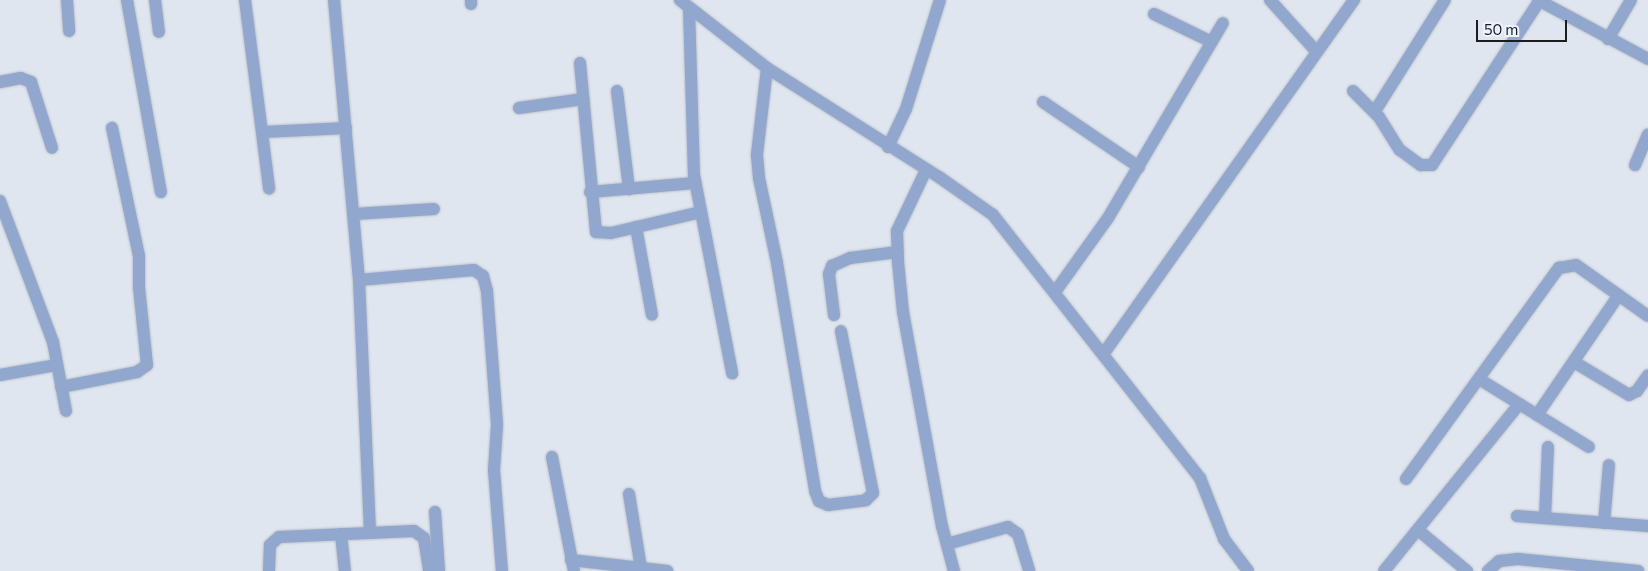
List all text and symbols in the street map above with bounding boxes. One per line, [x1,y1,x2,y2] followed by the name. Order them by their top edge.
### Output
[1478,10,1569,42] scale bar
[1484,20,1518,38] text: 50 m

